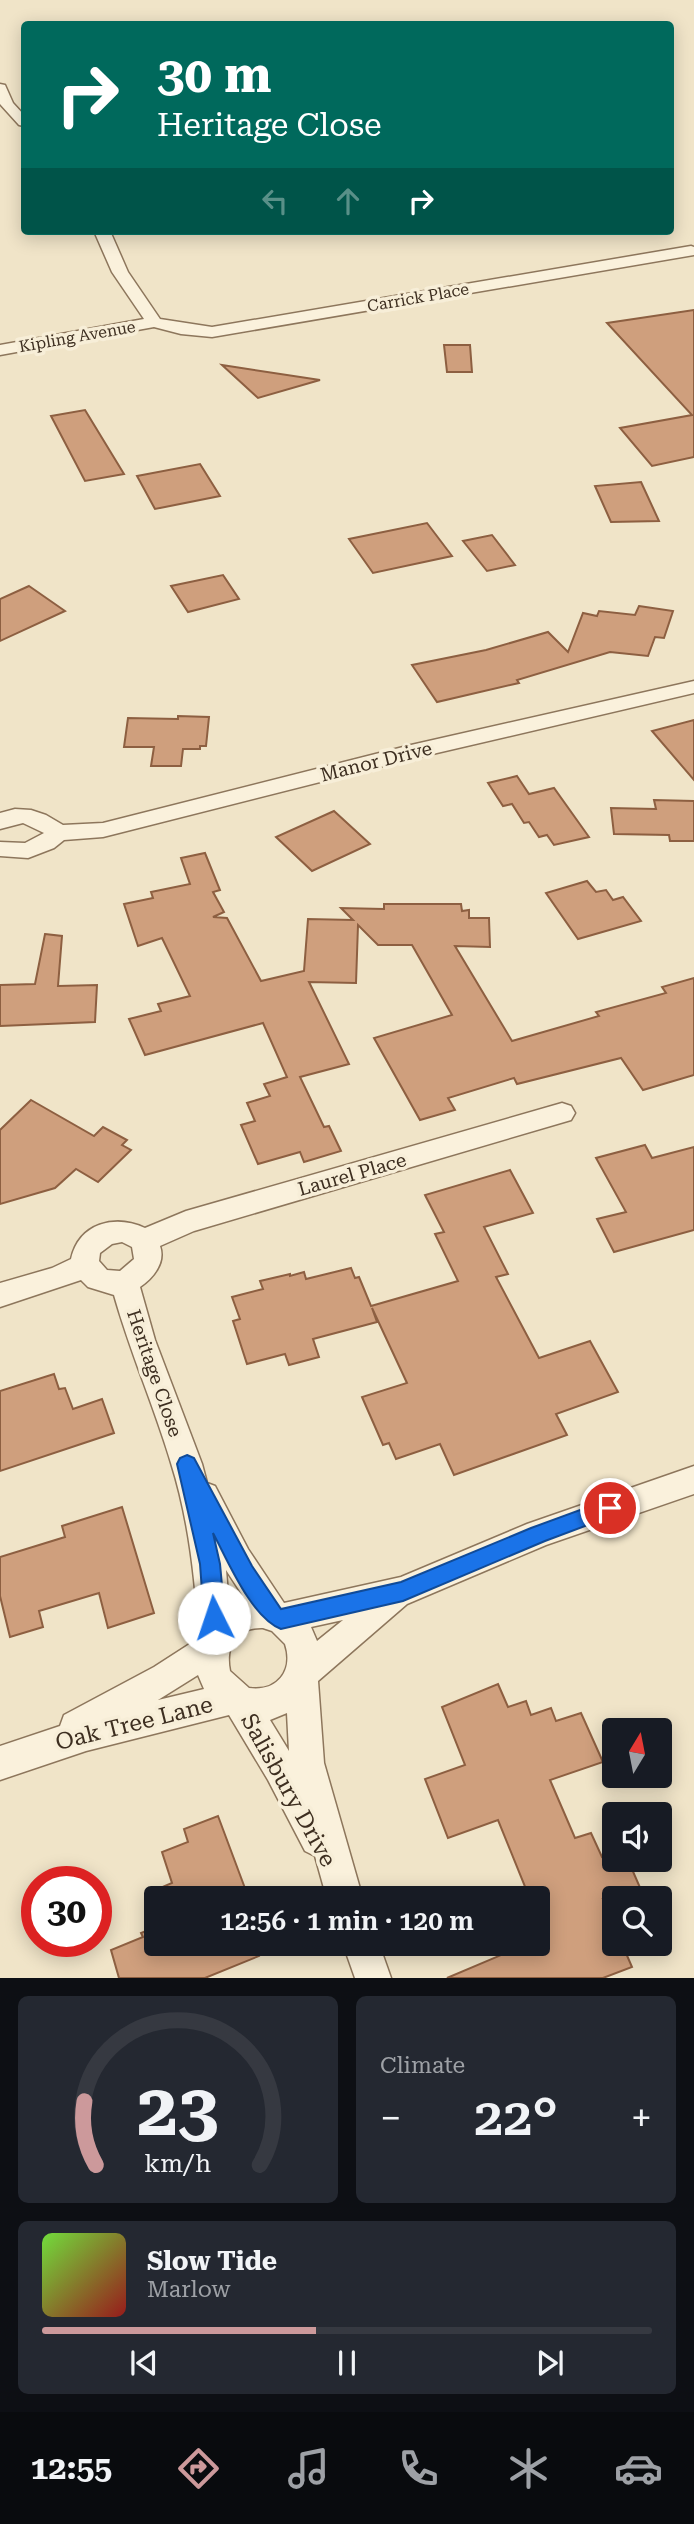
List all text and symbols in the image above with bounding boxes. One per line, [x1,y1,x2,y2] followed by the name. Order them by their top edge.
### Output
[157,47,272,104] text: 30 m
[42,49,133,140] icon: right
[157,106,382,144] text: Heritage Close
[256,182,294,220] icon: left
[329,182,367,220] icon: ahead
[402,182,440,220] icon: right
[366,279,471,316] street label: Carrick Place
[17,317,137,356] street label: Kipling Avenue
[318,736,434,786] street label: Manor Drive
[295,1148,409,1201] street label: Laurel Place
[122,1306,187,1440] street label: Heritage Close
[580,1478,640,1538] pin
[591,1489,629,1527] icon: arrive
[177,1581,251,1655] position arrow
[53,1691,216,1756] street label: Oak Tree Lane
[235,1709,342,1872] street label: Salisbury Drive
[602,1718,672,1788] north arrow
[602,1718,672,1956] map controls
[602,1802,672,1872] button: sound
[21,1866,112,1957] speed limit sign: 30
[602,1886,672,1956] button: search
[220,1906,474,1936] text: 12:56 · 1 min · 120 m
[380,2052,465,2079] text: Climate
[137,2069,219,2154] text: 23
[474,2087,558,2148] text: 22°
[380,2096,401,2140] text: −
[631,2096,652,2140] text: +
[145,2149,211,2178] text: km/h
[147,2246,277,2276] text: Slow Tide
[147,2276,230,2303] text: Marlow
[125,2344,163,2382] icon: previous
[328,2344,366,2382] icon: pause
[531,2344,569,2382] icon: next
[174,2444,223,2493] icon: directions
[284,2444,333,2493] icon: music
[394,2444,443,2493] icon: phone
[504,2444,553,2493] icon: climate
[614,2444,663,2493] icon: car
[31,2449,112,2487] text: 12:55

